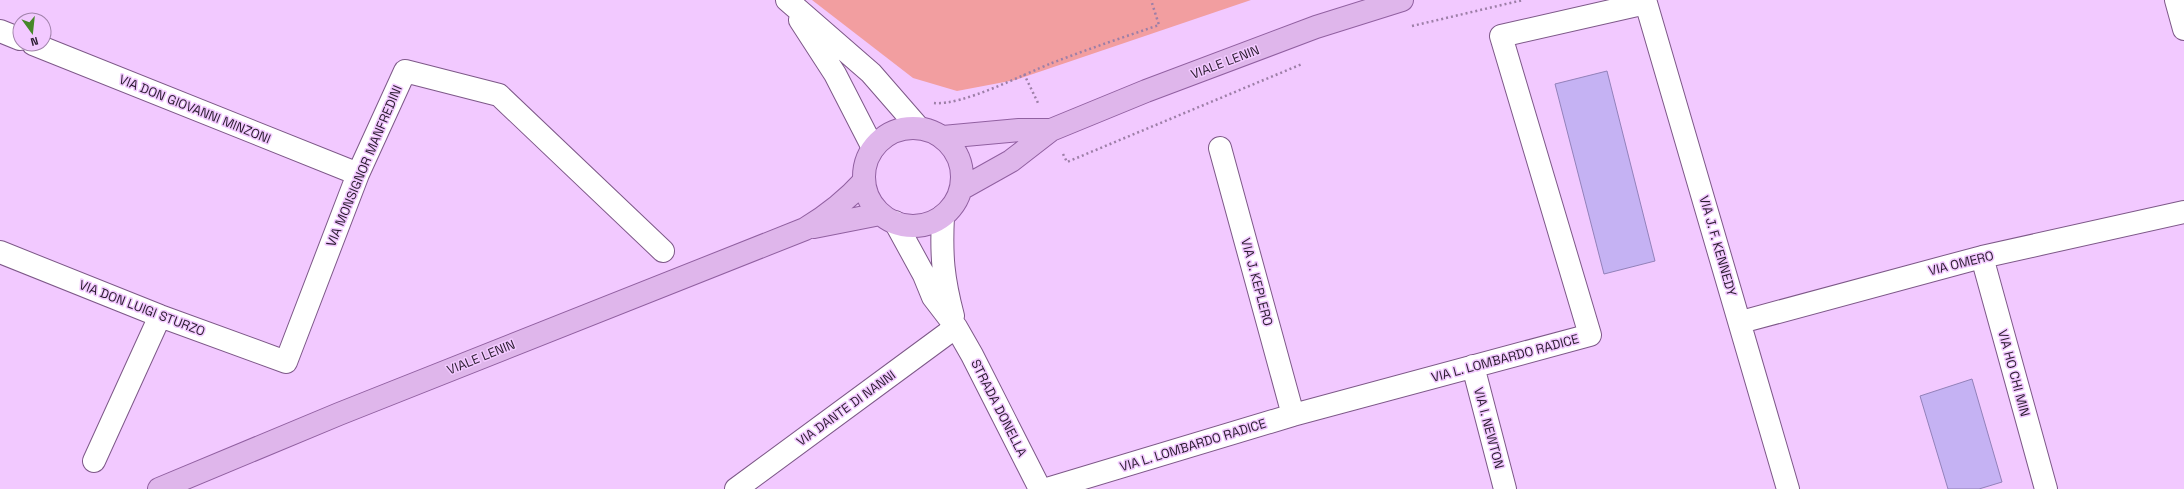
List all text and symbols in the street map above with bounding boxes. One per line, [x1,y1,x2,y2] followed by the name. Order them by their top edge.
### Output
[12,12,52,52] north arrow
[29,34,40,49] text: N
[1188,41,1262,83] street label: VIALE LENIN
[117,71,273,147] street label: VIA DON GIOVANNI MINZONI
[322,83,406,249] street label: VIA MONSIGNOR MANFREDINI
[1695,194,1741,298] street label: VIA J. F. KENNEDY
[1237,236,1277,328] street label: VIA J. KEPLERO
[1927,247,1995,279] street label: VIA OMERO
[77,276,207,340] street label: VIA DON LUIGI STURZO
[1994,328,2034,418] street label: VIA HO CHI MIN
[1429,330,1581,386] street label: VIA L. LOMBARDO RADICE
[444,336,518,378] street label: VIALE LENIN
[967,356,1031,460] street label: STRADA DONELLA
[793,366,899,450] street label: VIA DANTE DI NANNI
[1470,385,1508,471] street label: VIA I. NEWTON
[1118,415,1268,475] street label: VIA L. LOMBARDO RADICE

